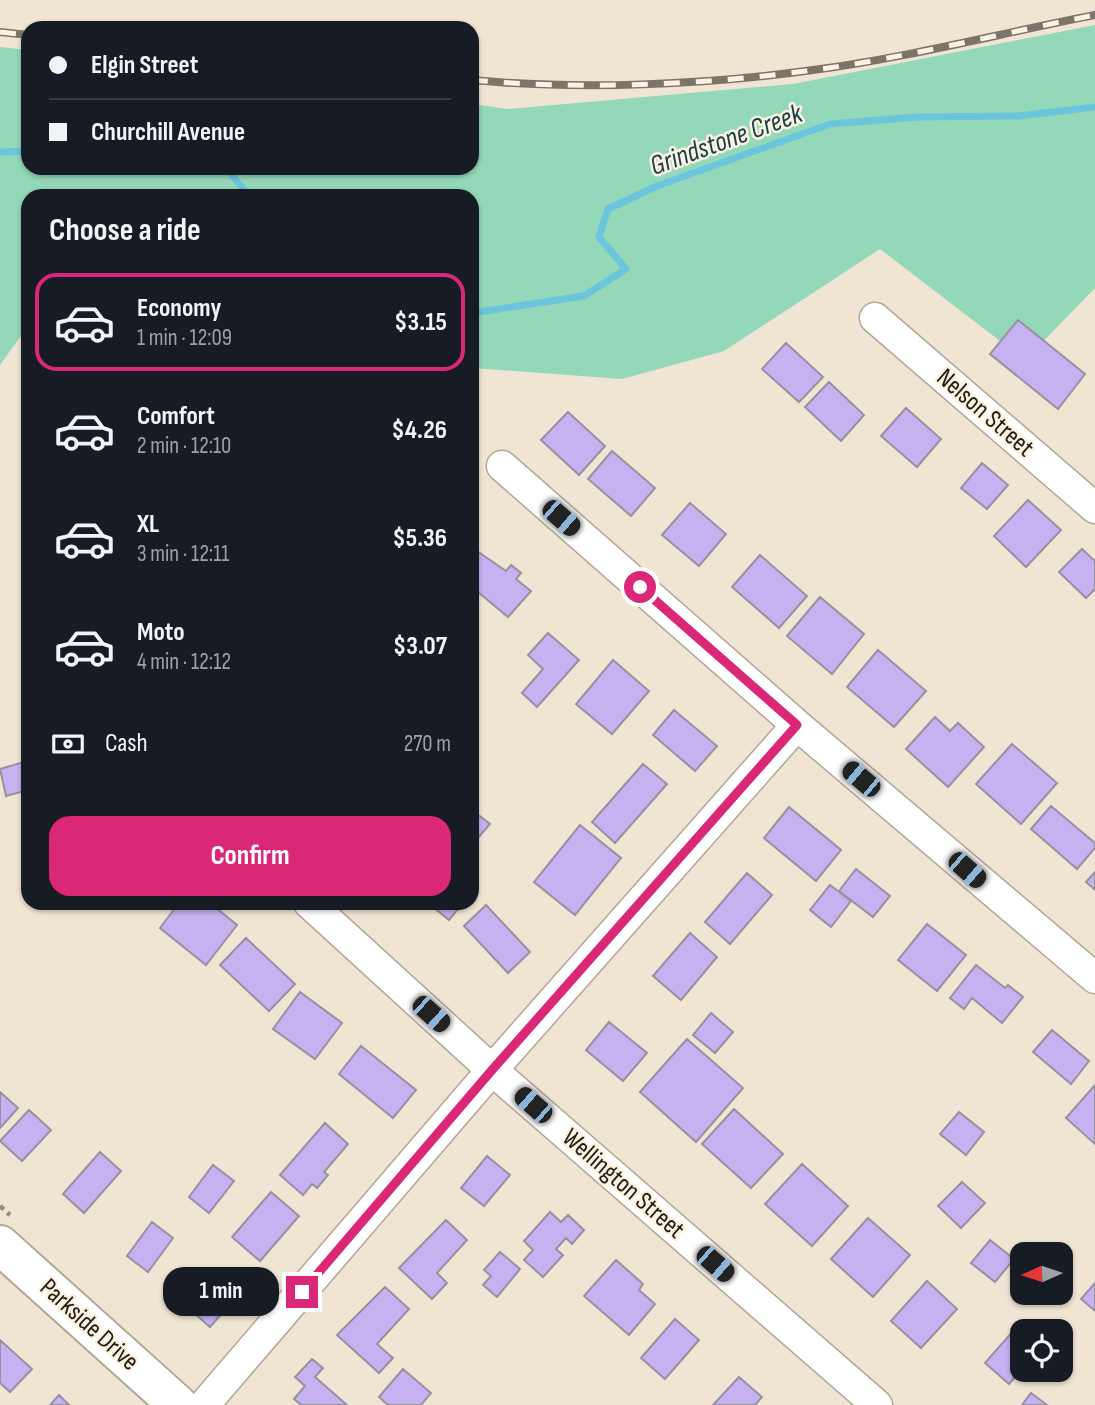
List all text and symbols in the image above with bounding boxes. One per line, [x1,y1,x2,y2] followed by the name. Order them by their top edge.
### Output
[91,50,198,81] text: Elgin Street
[645,97,808,183] water label: Grindstone Creek
[91,117,245,148] text: Churchill Avenue
[49,211,201,250] text: Choose a ride
[53,291,116,354] icon: car
[137,293,221,324] text: Economy
[394,307,447,338] text: $3.15
[137,324,232,352] text: 1 min · 12:09
[930,362,1040,464] street label: Nelson Street
[53,399,116,462] icon: car
[137,401,215,432] text: Comfort
[391,415,447,446] text: $4.26
[137,432,231,460] text: 2 min · 12:10
[539,496,584,540] car
[53,507,116,570] icon: car
[137,509,159,540] text: XL
[393,523,447,554] text: $5.36
[137,540,229,568] text: 3 min · 12:11
[624,571,656,603] route start
[53,615,116,678] icon: car
[137,617,185,648] text: Moto
[393,631,447,662] text: $3.07
[137,648,231,676] text: 4 min · 12:12
[49,725,87,763] icon: cash
[105,728,148,759] text: Cash
[404,730,451,758] text: 270 m
[839,757,884,801] car
[49,816,451,896] button: Confirm
[945,848,990,892] car
[409,992,454,1036] car
[511,1083,556,1127] car
[555,1122,691,1246] street label: Wellington Street
[693,1242,738,1286] car
[1010,1242,1073,1306] north arrow
[1010,1242,1073,1382] map controls
[162,1268,278,1316] callout: 1 min
[33,1272,145,1378] street label: Parkside Drive
[286,1276,318,1308] route end
[200,1277,242,1305] text: 1 min
[1010,1319,1073,1382] button: locate

